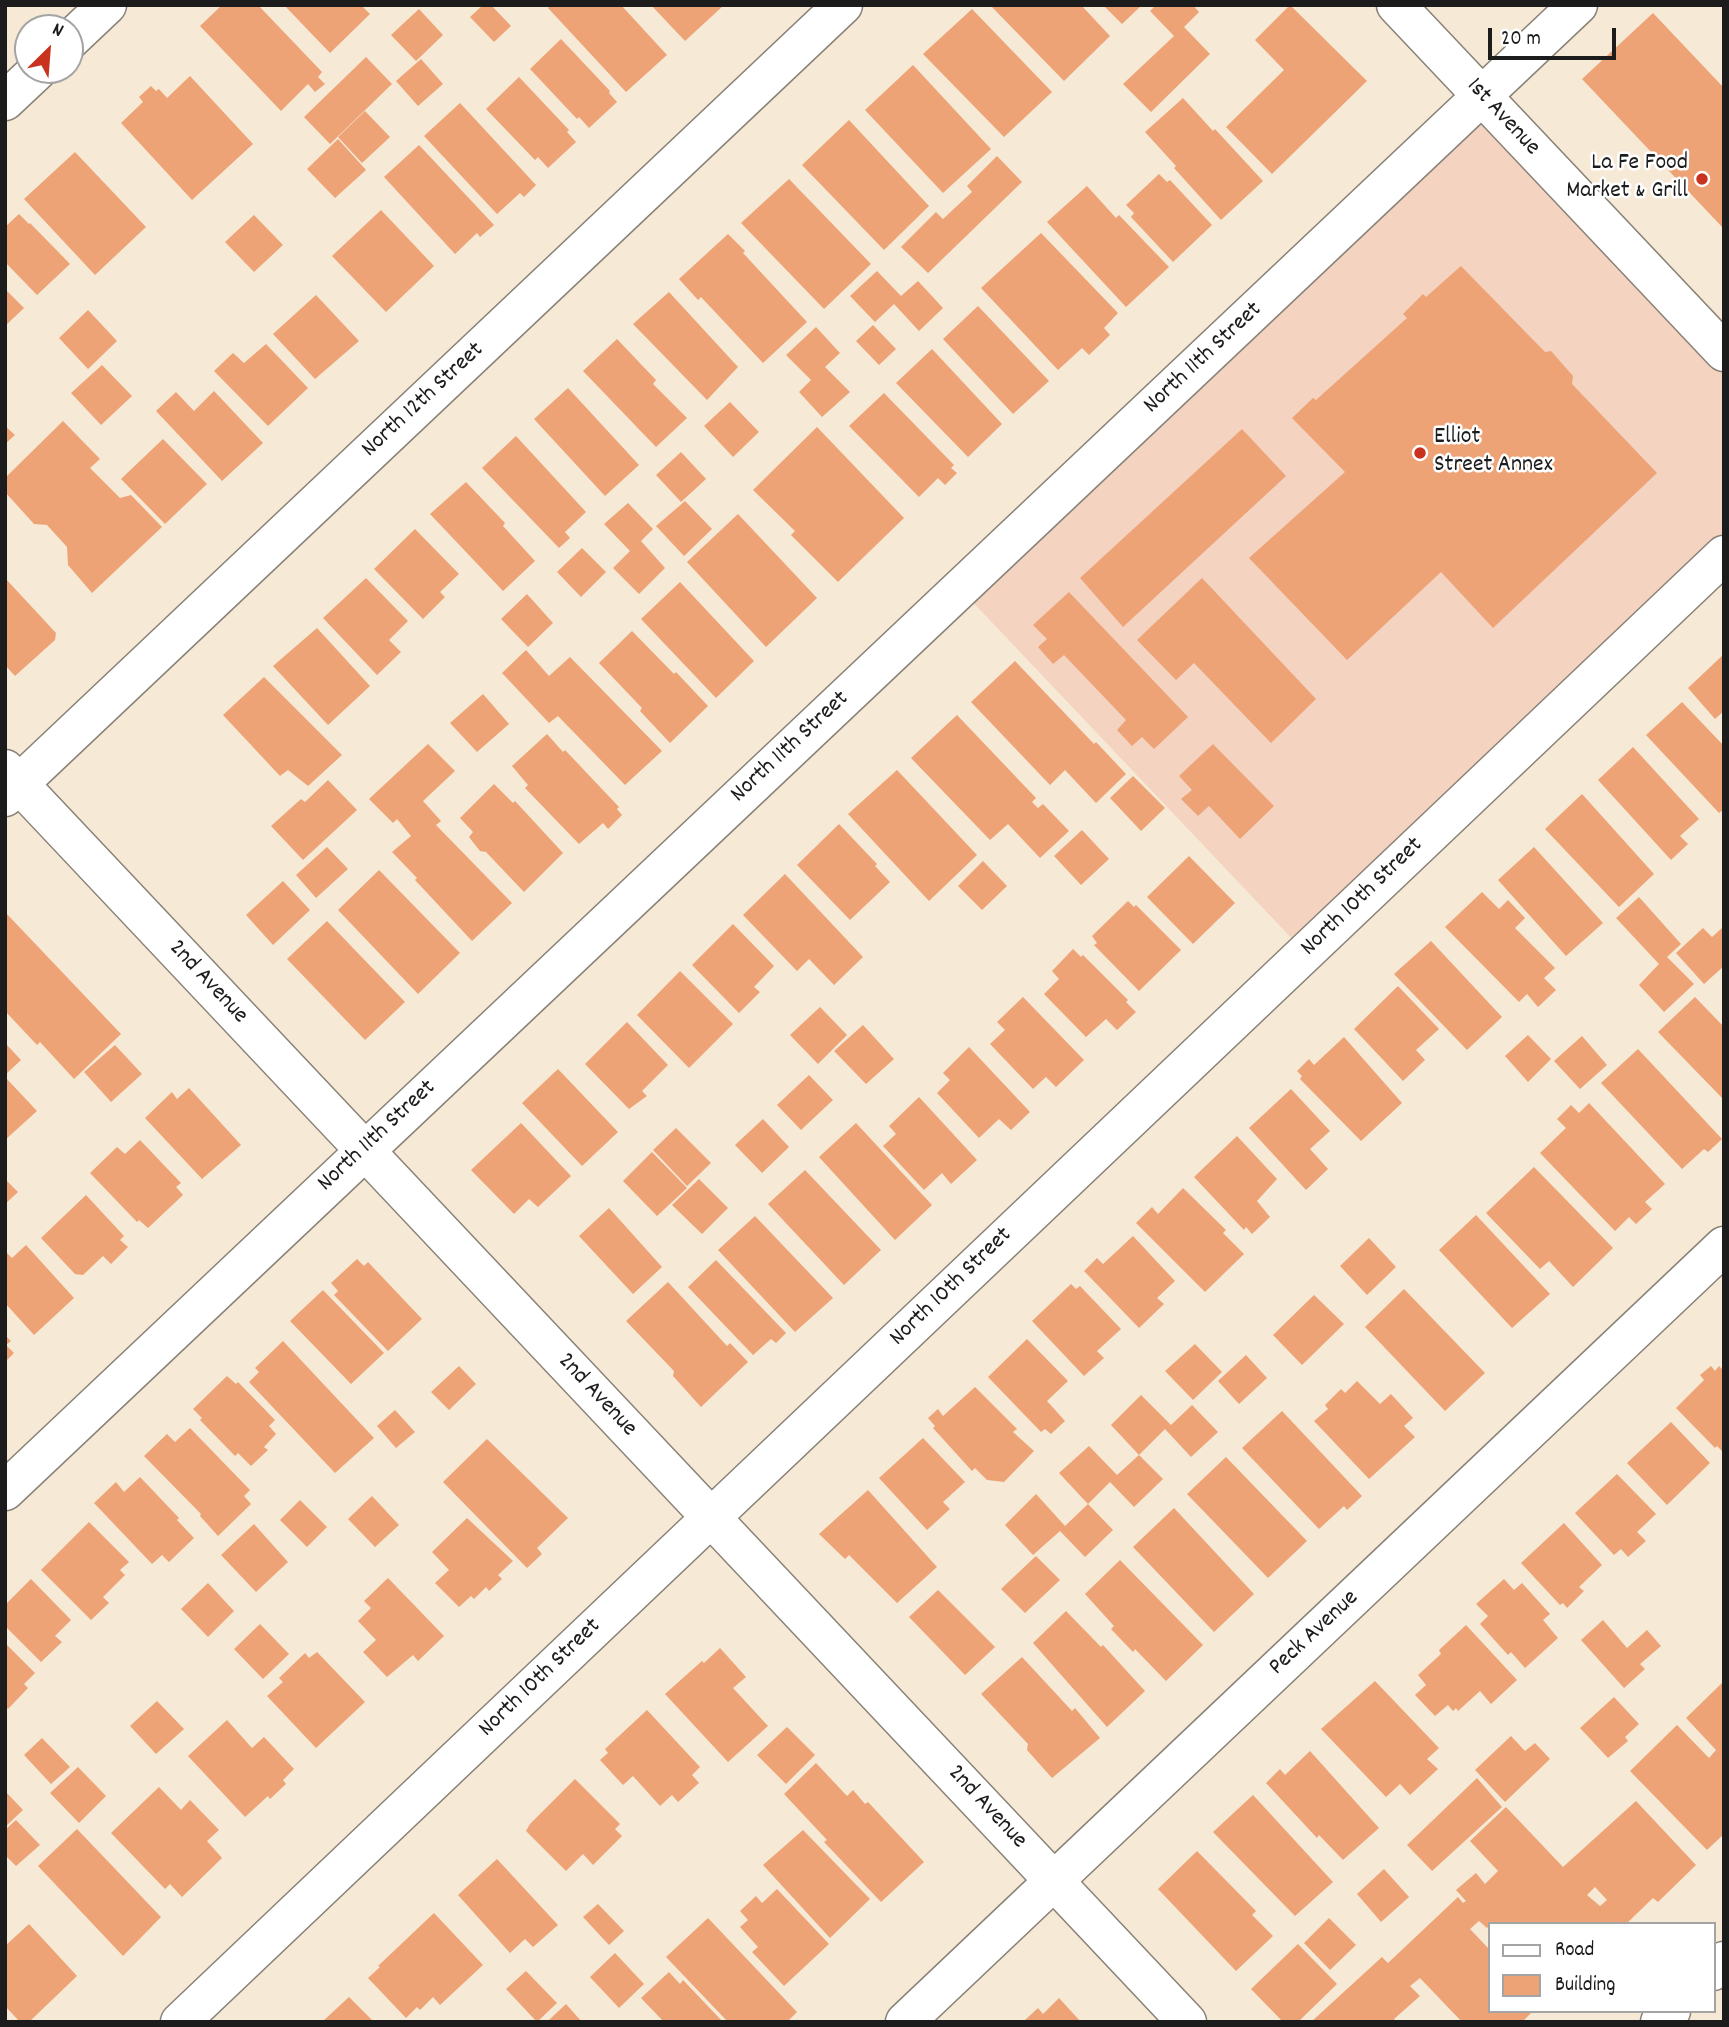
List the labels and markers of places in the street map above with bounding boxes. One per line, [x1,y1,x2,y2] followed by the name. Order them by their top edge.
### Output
[1566,151,1688,207] place label: La Fe Food Market & Grill
[1694,171,1710,187] marker: La Fe Food Market & Grill
[1434,425,1553,481] place label: Elliot Street Annex
[1412,445,1428,461] marker: Elliot Street Annex

